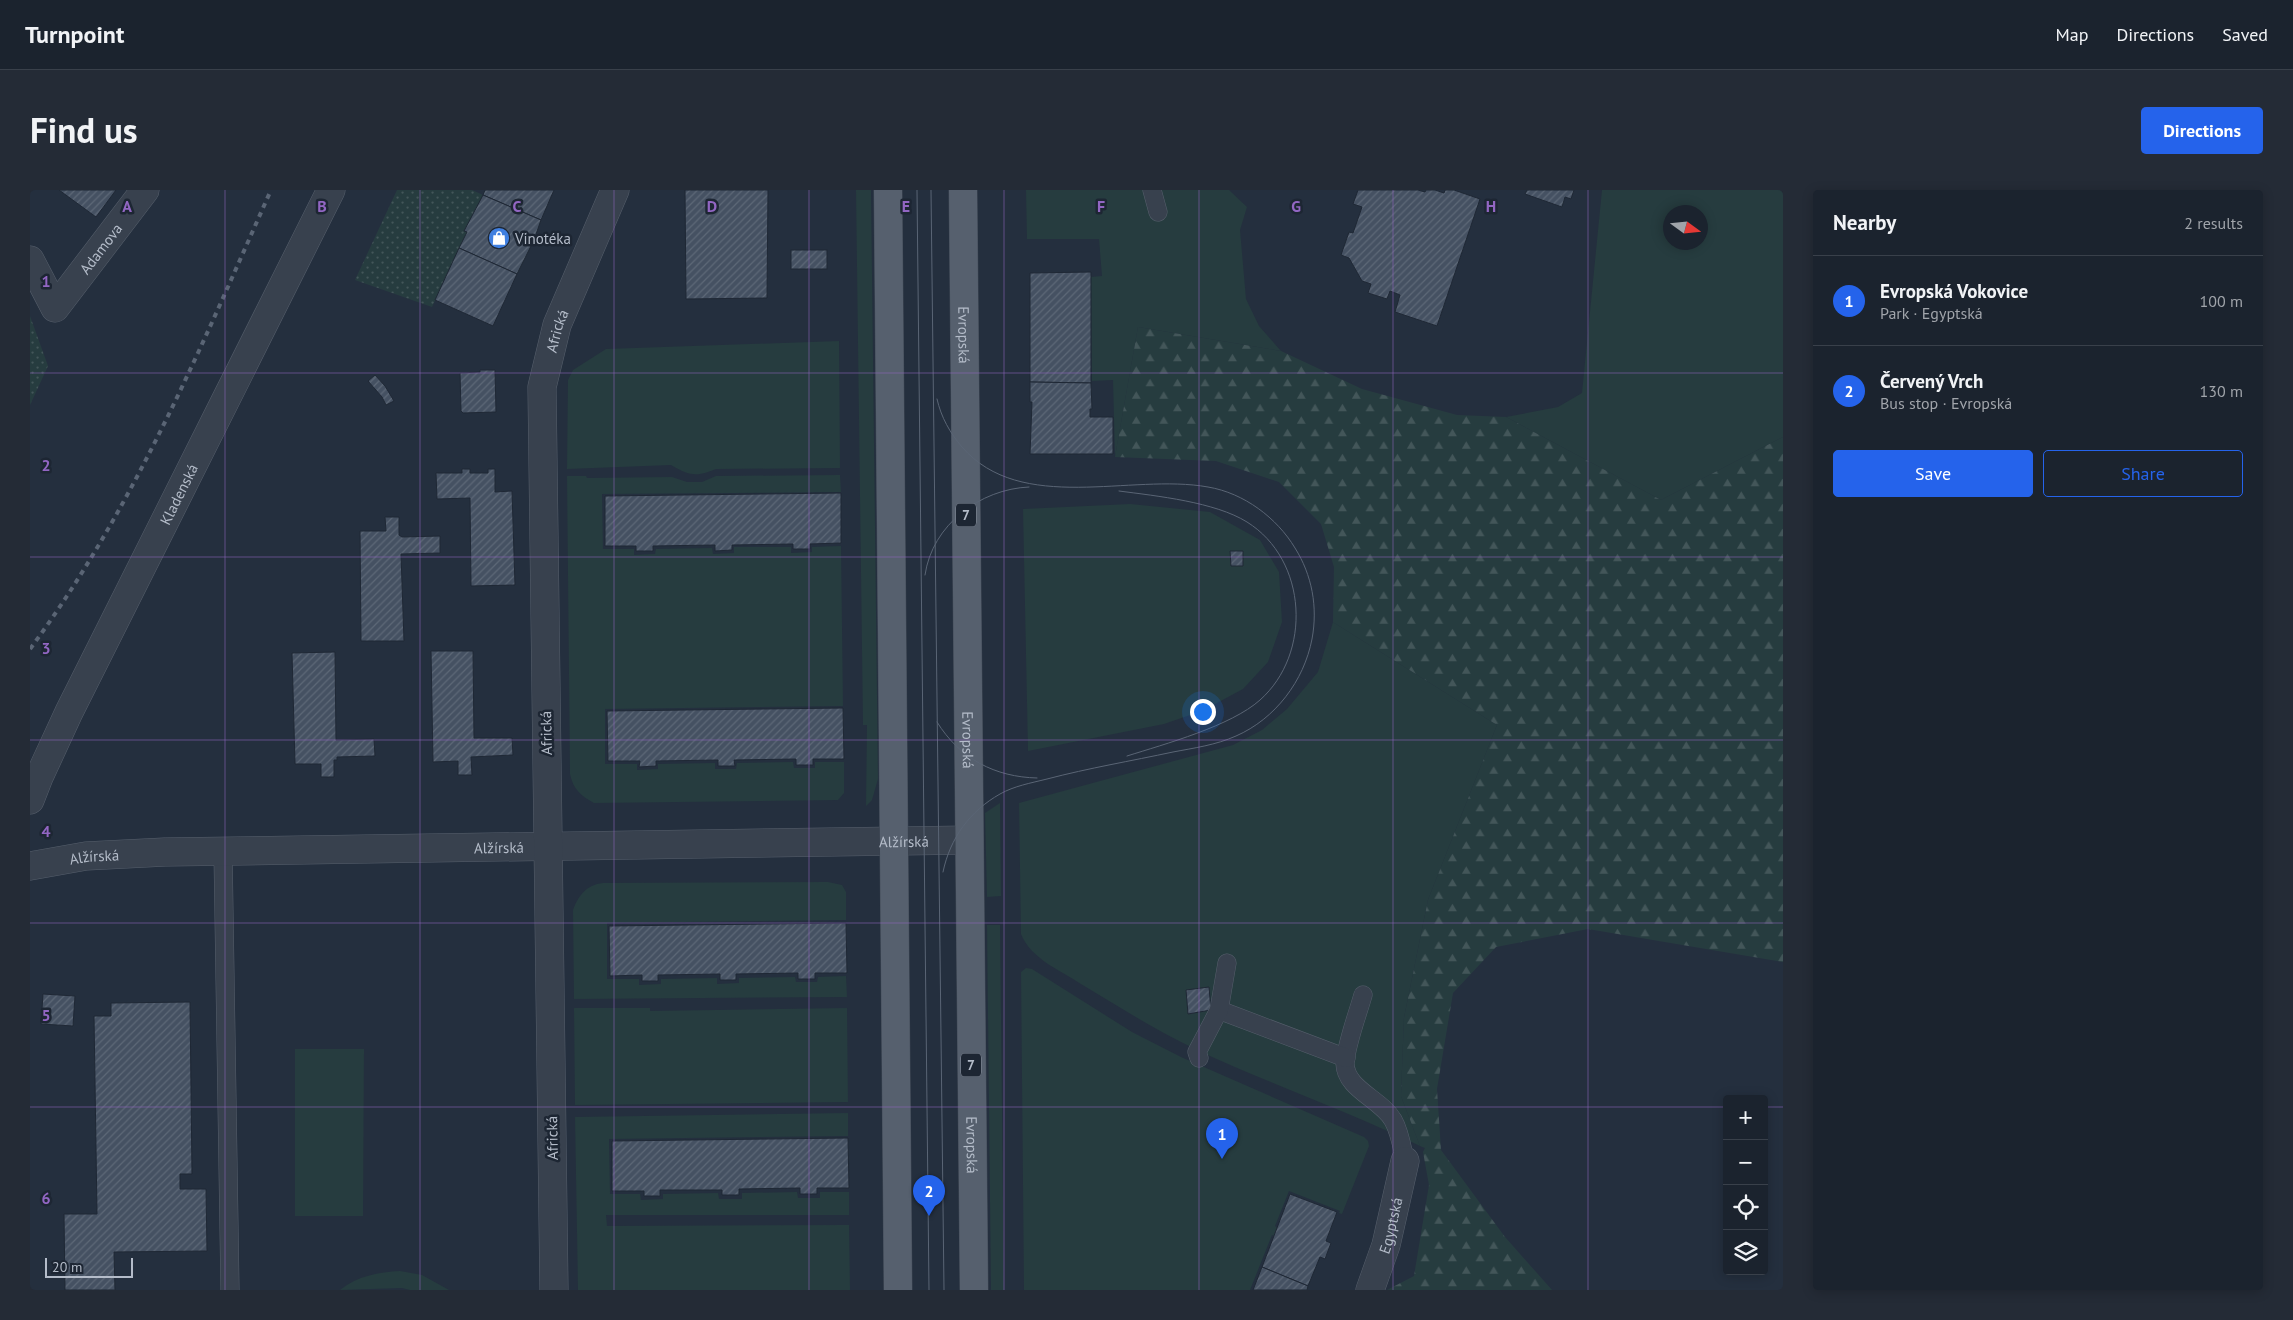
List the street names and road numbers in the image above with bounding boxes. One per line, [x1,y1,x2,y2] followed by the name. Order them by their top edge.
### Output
[75,219,126,278] street label: Adamova
[541,306,572,354] street label: Africká
[955,306,974,364] street label: Evropská
[155,460,202,528] street label: Kladenská
[956,504,976,526] road number: 7
[536,711,556,755] street label: Africká
[959,711,978,769] street label: Evropská
[879,831,929,851] street label: Alžírská
[474,837,524,857] street label: Alžírská
[68,845,120,868] street label: Alžírská
[961,1054,981,1076] road number: 7
[542,1116,562,1160] street label: Africká
[963,1116,982,1174] street label: Evropská
[1374,1195,1406,1256] street label: Egyptská

